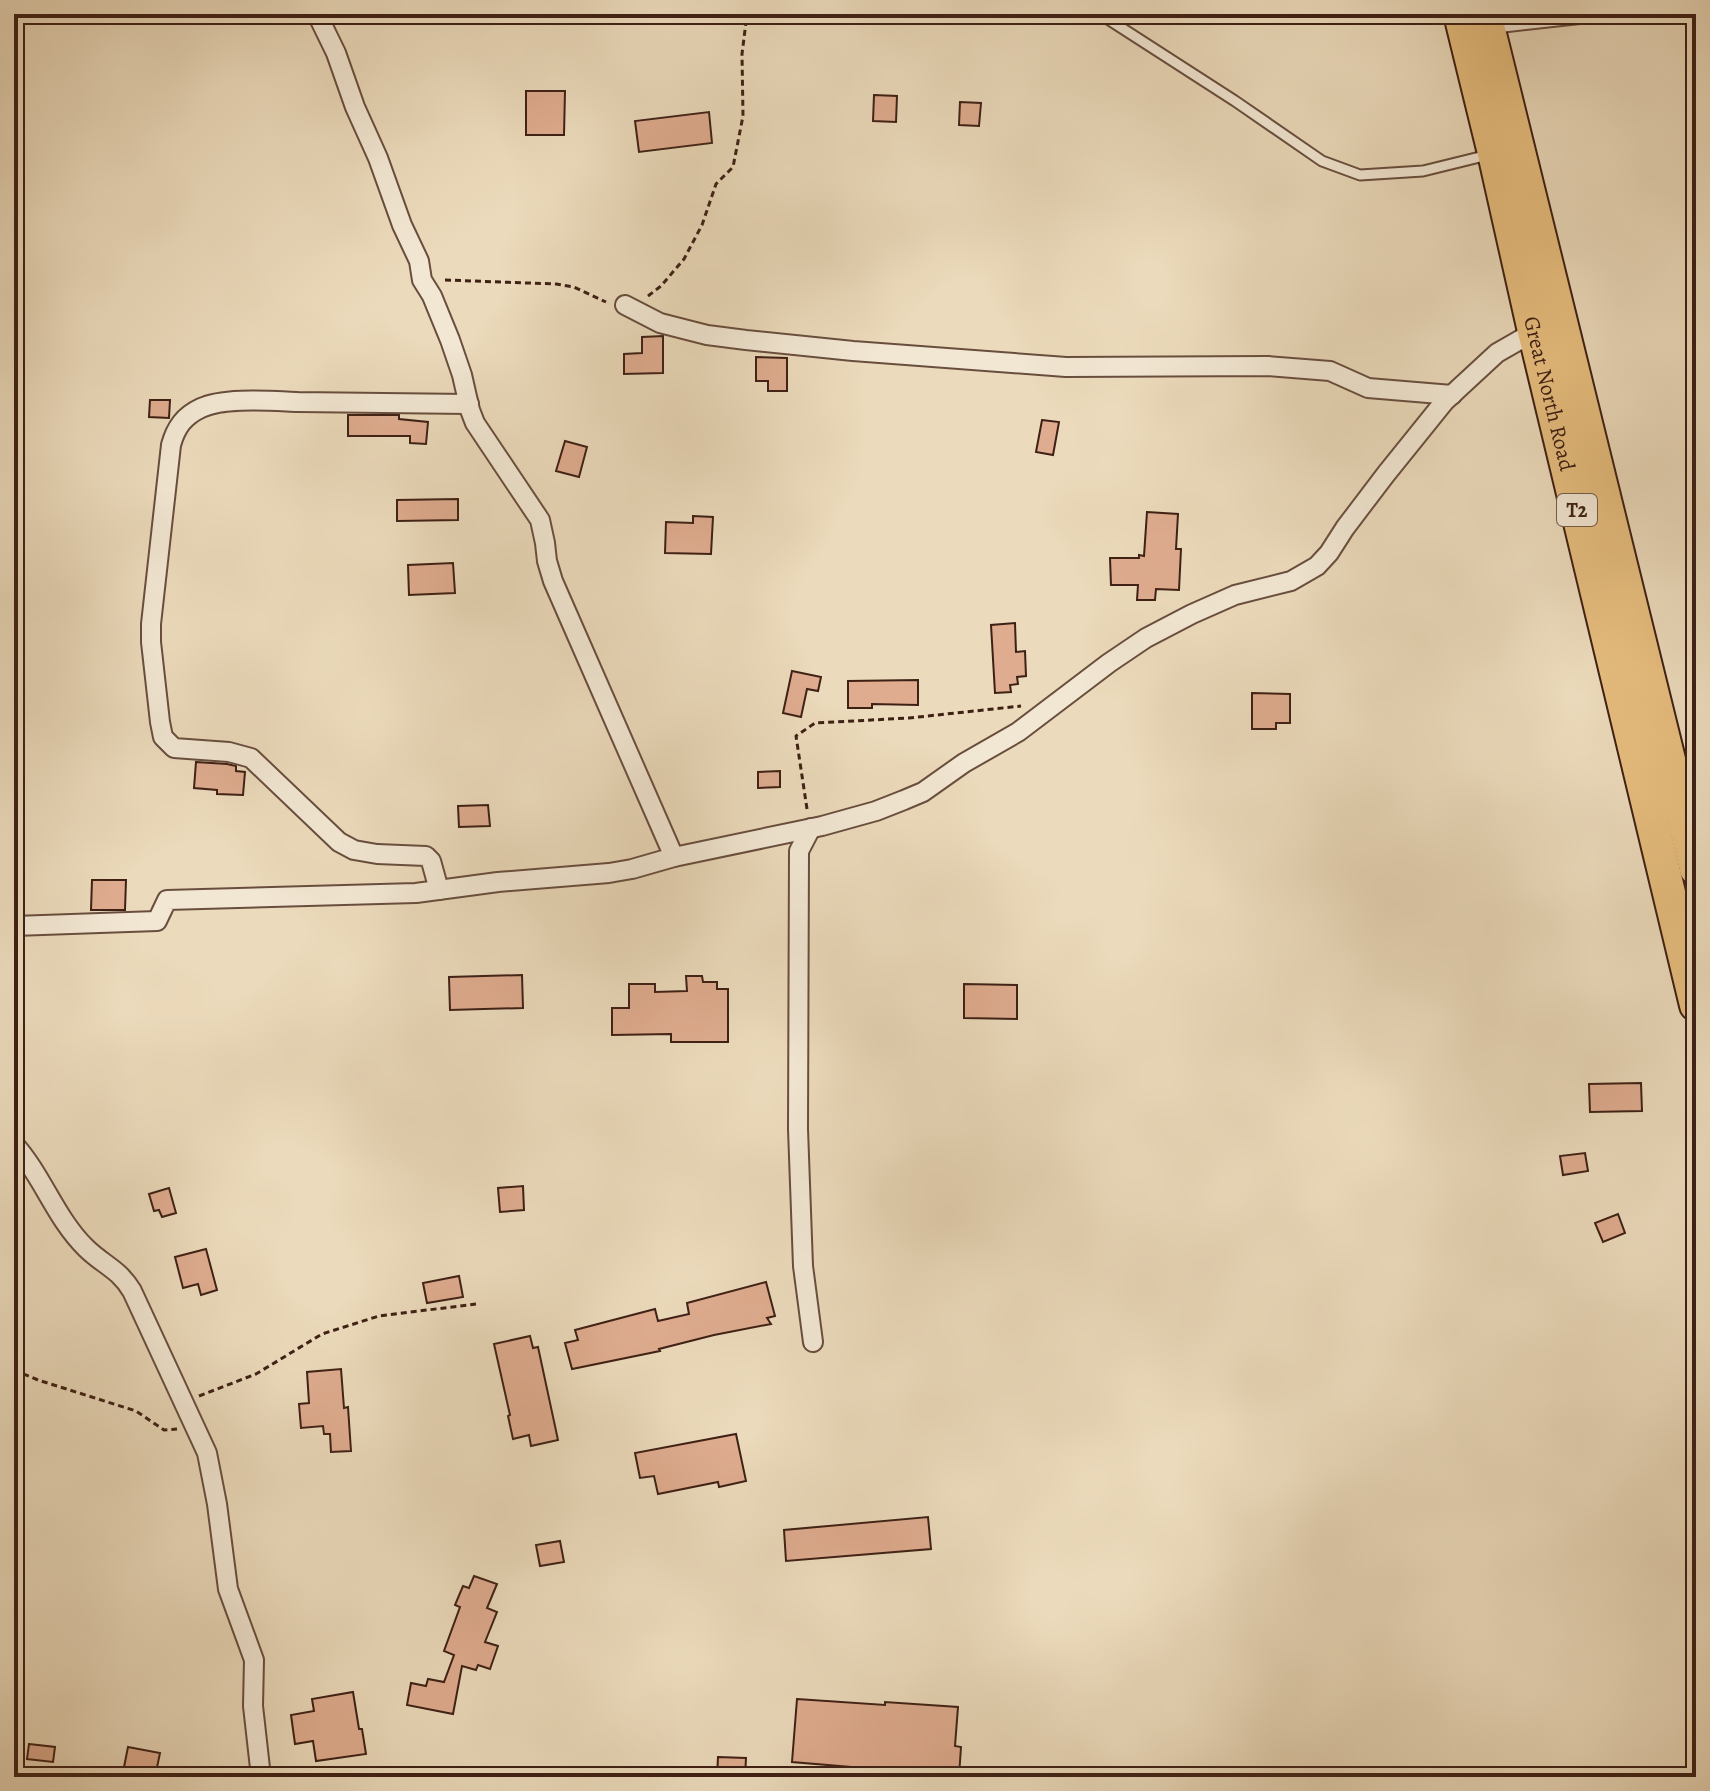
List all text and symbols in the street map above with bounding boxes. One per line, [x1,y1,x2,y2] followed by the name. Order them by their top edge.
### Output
[1516,313,1582,474] street label: Great North Road
[1557,494,1597,526] road number: T2

